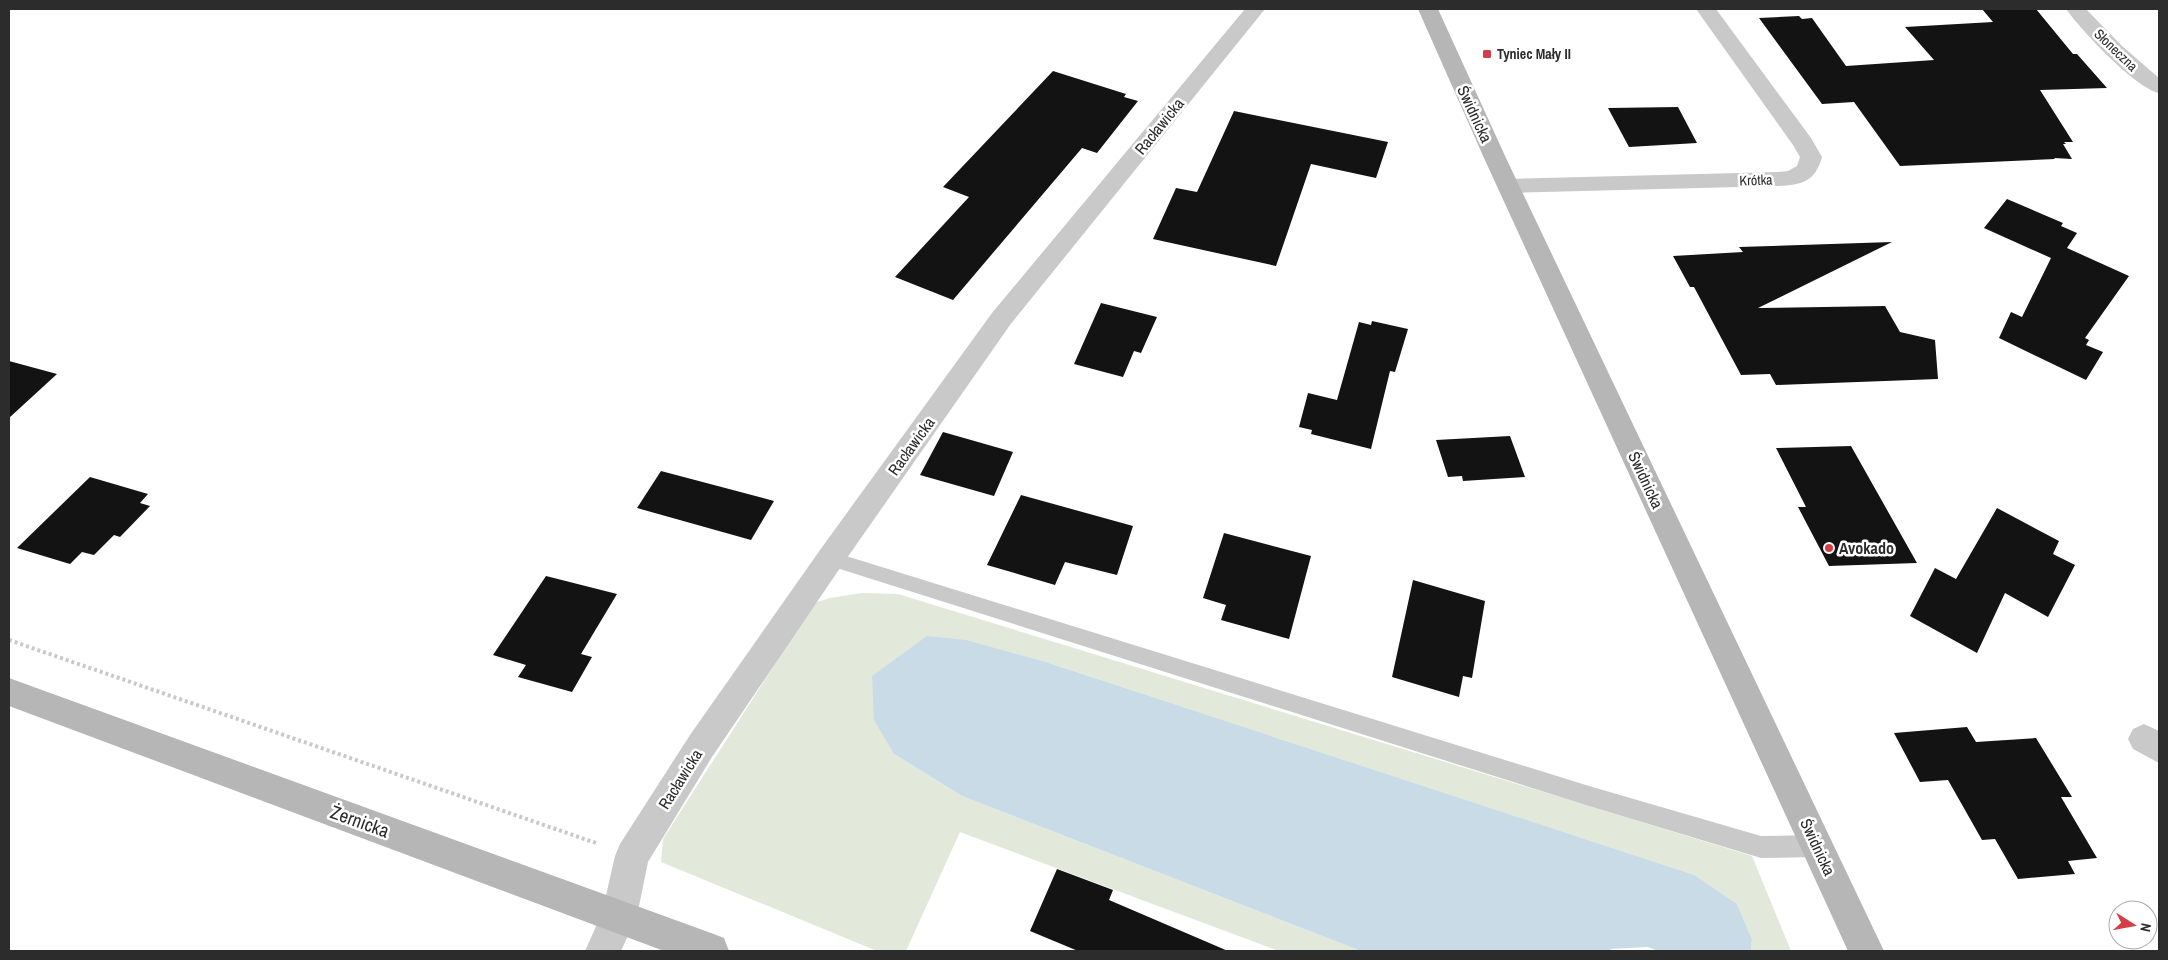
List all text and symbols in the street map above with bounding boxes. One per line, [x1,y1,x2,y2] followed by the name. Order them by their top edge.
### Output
[2090,25,2142,76] street label: Słoneczna
[1497,45,1571,63] place label: Tyniec Mały II
[1481,48,1493,60] marker: Tyniec Mały II
[1452,82,1498,147] street label: Świdnicka
[1129,92,1189,159] street label: Racławicka
[1739,170,1774,190] street label: Krótka
[882,412,940,480] street label: Racławicka
[1623,448,1669,513] street label: Świdnicka
[1839,537,1894,559] place label: Avokado
[1823,542,1835,554] marker: Avokado
[653,744,707,813] street label: Racławicka
[327,798,393,844] street label: Żernicka
[1795,815,1841,880] street label: Świdnicka
[2108,900,2158,950] north arrow
[2136,922,2155,933] text: N

